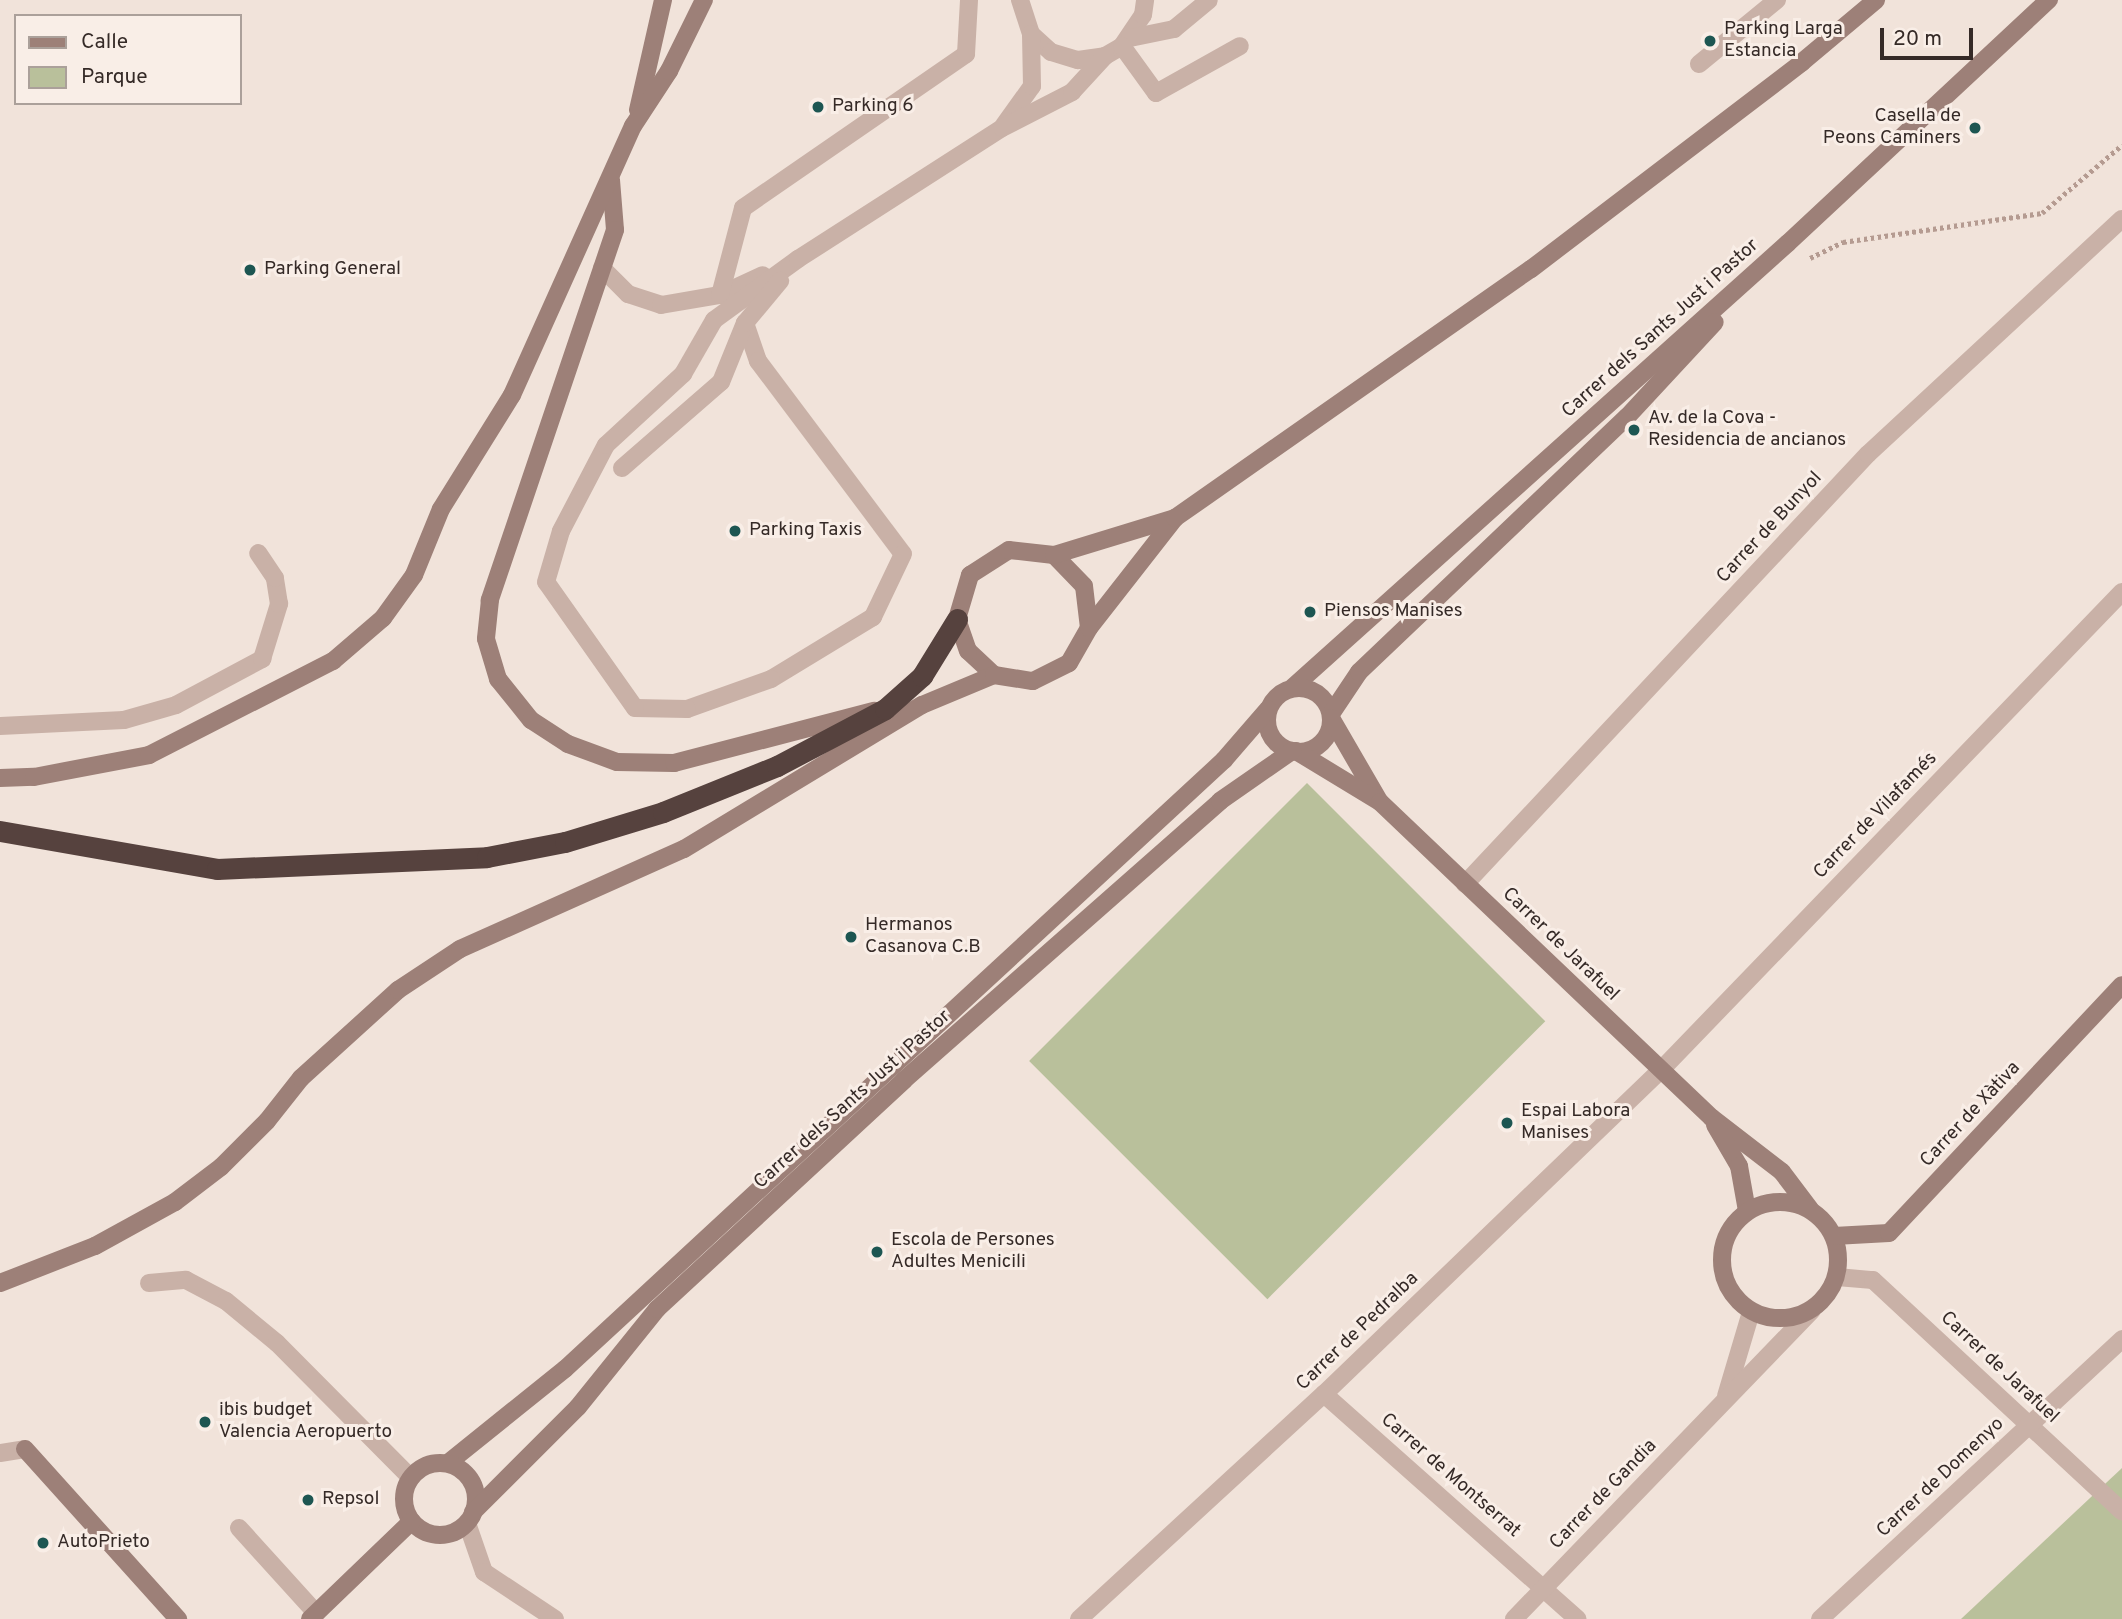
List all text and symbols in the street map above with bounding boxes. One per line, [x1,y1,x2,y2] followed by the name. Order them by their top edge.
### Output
[14,14,242,105] legend
[1884,14,1977,58] scale bar
[1724,19,1843,63] place label: Parking Larga Estancia
[1893,26,1942,53] text: 20 m
[81,29,128,56] text: Calle
[1702,33,1718,49] marker: Parking Larga Estancia
[81,64,148,91] text: Parque
[832,96,914,118] place label: Parking 6
[810,99,826,115] marker: Parking 6
[1823,106,1961,150] place label: Casella de Peons Caminers
[1967,120,1983,136] marker: Casella de Peons Caminers
[1558,235,1764,423] street label: Carrer dels Sants Just i Pastor
[264,259,401,281] place label: Parking General
[242,262,258,278] marker: Parking General
[1648,408,1846,452] place label: Av. de la Cova - Residencia de ancianos
[1626,422,1642,438] marker: Av. de la Cova - Residencia de ancianos
[1713,468,1827,588] street label: Carrer de Bunyol
[749,520,863,542] place label: Parking Taxis
[727,523,743,539] marker: Parking Taxis
[1324,601,1463,623] place label: Piensos Manises
[1302,604,1318,620] marker: Piensos Manises
[1809,747,1943,885] street label: Carrer de Vilafamés
[1497,883,1623,1007] street label: Carrer de Jarafuel
[865,915,981,959] place label: Hermanos Casanova C.B
[843,929,859,945] marker: Hermanos Casanova C.B
[750,1006,956,1194] street label: Carrer dels Sants Just i Pastor
[1916,1057,2026,1173] street label: Carrer de Xàtiva
[1521,1101,1630,1145] place label: Espai Labora Manises
[1499,1115,1515,1131] marker: Espai Labora Manises
[891,1230,1055,1274] place label: Escola de Persones Adultes Menicili
[869,1244,885,1260] marker: Escola de Persones Adultes Menicili
[1292,1268,1424,1396] street label: Carrer de Pedralba
[1935,1307,2063,1429] street label: Carrer de Jarafuel
[219,1400,393,1444] place label: ibis budget Valencia Aeropuerto
[1375,1409,1525,1543] street label: Carrer de Montserrat
[1873,1413,2009,1543] street label: Carrer de Domenyo
[197,1414,213,1430] marker: ibis budget Valencia Aeropuerto
[1546,1435,1662,1555] street label: Carrer de Gandia
[322,1489,379,1511] place label: Repsol
[300,1492,316,1508] marker: Repsol
[57,1532,150,1554] place label: AutoPrieto
[35,1535,51,1551] marker: AutoPrieto

